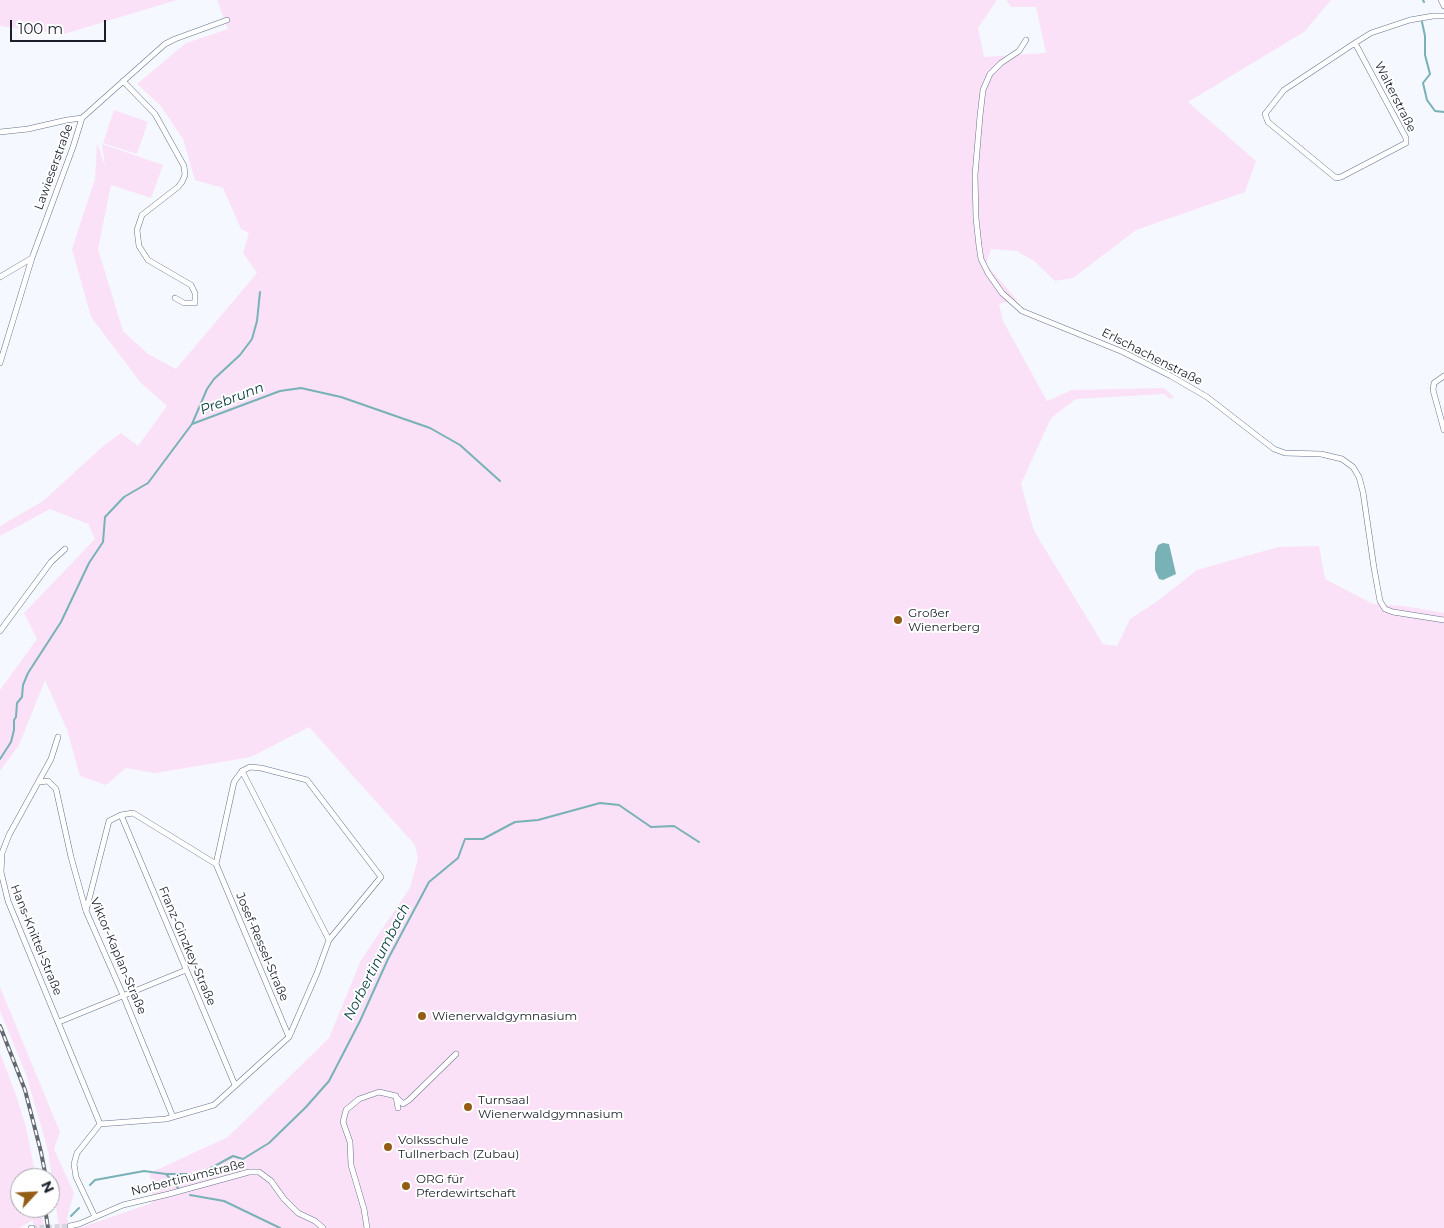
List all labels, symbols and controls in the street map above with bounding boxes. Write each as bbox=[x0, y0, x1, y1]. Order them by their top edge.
scale bar bbox=[12, 10, 109, 42]
text: 100 m bbox=[18, 19, 63, 38]
street label: Walterstraße bbox=[1371, 59, 1419, 135]
street label: Lawieserstraße bbox=[32, 122, 76, 212]
street label: Erlschachenstraße bbox=[1099, 325, 1205, 389]
water label: Prebrunn bbox=[198, 379, 266, 419]
place label: Großer Wienerberg bbox=[908, 606, 980, 634]
marker: Großer Wienerberg bbox=[892, 614, 904, 626]
street label: Hans-Knittel-Straße bbox=[7, 883, 65, 997]
street label: Franz-Ginzkey-Straße bbox=[155, 884, 219, 1008]
street label: Josef-Ressel-Straße bbox=[233, 891, 291, 1003]
street label: Viktor-Kaplan-Straße bbox=[87, 896, 149, 1016]
water label: Norbertinumbach bbox=[340, 901, 414, 1023]
place label: Wienerwaldgymnasium bbox=[432, 1009, 577, 1023]
marker: Wienerwaldgymnasium bbox=[416, 1010, 428, 1022]
place label: Turnsaal Wienerwaldgymnasium bbox=[478, 1093, 623, 1121]
marker: Turnsaal Wienerwaldgymnasium bbox=[462, 1101, 474, 1113]
place label: Volksschule Tullnerbach (Zubau) bbox=[398, 1133, 519, 1161]
marker: Volksschule Tullnerbach (Zubau) bbox=[382, 1141, 394, 1153]
street label: Norbertinumstraße bbox=[130, 1157, 246, 1199]
north arrow bbox=[10, 1168, 60, 1218]
place label: ORG für Pferdewirtschaft bbox=[416, 1172, 516, 1200]
text: N bbox=[37, 1178, 58, 1196]
marker: ORG für Pferdewirtschaft bbox=[400, 1180, 412, 1192]

